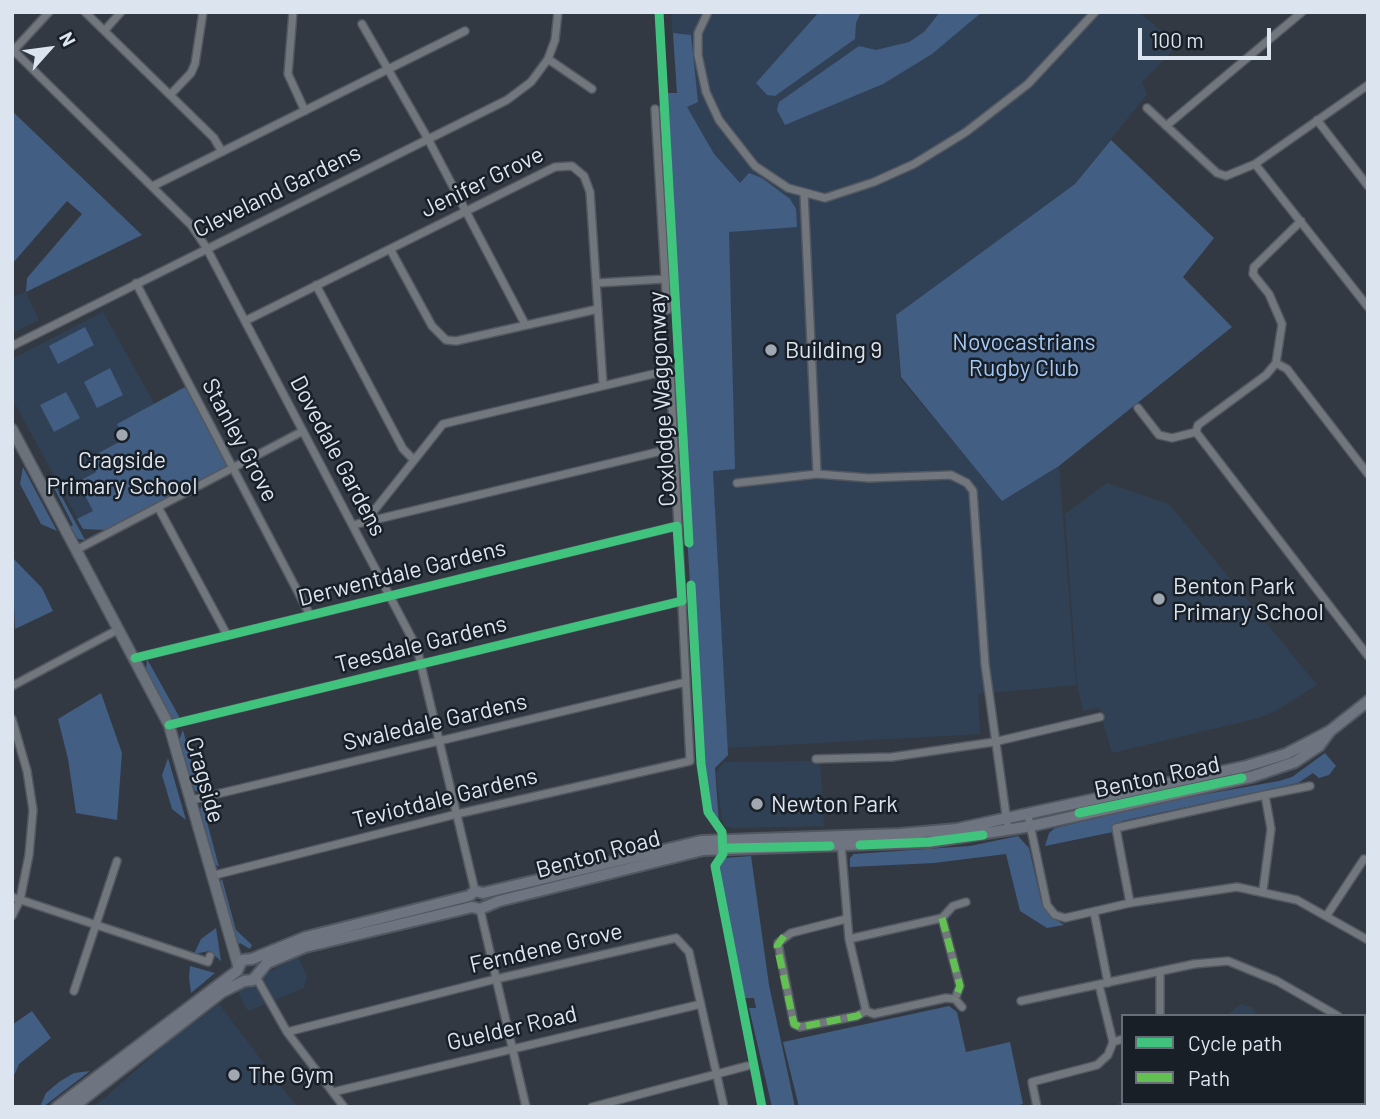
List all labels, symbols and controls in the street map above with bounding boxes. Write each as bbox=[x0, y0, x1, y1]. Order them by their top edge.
north arrow bbox=[14, 14, 84, 84]
scale bar bbox=[1142, 14, 1275, 58]
text: 100 m bbox=[1151, 27, 1204, 52]
text: N bbox=[55, 28, 81, 50]
street label: Cleveland Gardens bbox=[189, 139, 365, 243]
street label: Jenifer Grove bbox=[416, 140, 548, 224]
street label: Coxlodge Waggonway bbox=[643, 291, 681, 507]
park label: Novocastrians Rugby Club bbox=[952, 328, 1096, 382]
place label: Building 9 bbox=[785, 336, 882, 364]
marker: Building 9 bbox=[763, 342, 779, 358]
street label: Dovedale Gardens bbox=[284, 371, 392, 541]
street label: Stanley Grove bbox=[196, 374, 284, 506]
marker: Cragside Primary School bbox=[114, 427, 130, 443]
place label: Cragside Primary School bbox=[47, 446, 197, 500]
street label: Derwentdale Gardens bbox=[295, 534, 509, 612]
place label: Benton Park Primary School bbox=[1173, 572, 1324, 626]
marker: Benton Park Primary School bbox=[1151, 591, 1167, 607]
street label: Teesdale Gardens bbox=[333, 609, 509, 679]
street label: Swaledale Gardens bbox=[340, 687, 530, 757]
street label: Cragside bbox=[180, 734, 230, 826]
street label: Benton Road bbox=[1092, 750, 1222, 804]
street label: Teviotdale Gardens bbox=[350, 762, 540, 834]
place label: Newton Park bbox=[771, 790, 898, 818]
marker: Newton Park bbox=[749, 796, 765, 812]
street label: Benton Road bbox=[533, 824, 663, 884]
street label: Ferndene Grove bbox=[467, 917, 625, 979]
street label: Guelder Road bbox=[444, 1000, 580, 1056]
legend bbox=[1121, 1014, 1366, 1105]
text: Cycle path bbox=[1188, 1030, 1282, 1055]
place label: The Gym bbox=[248, 1061, 334, 1089]
text: Path bbox=[1188, 1065, 1230, 1090]
marker: The Gym bbox=[226, 1067, 242, 1083]

